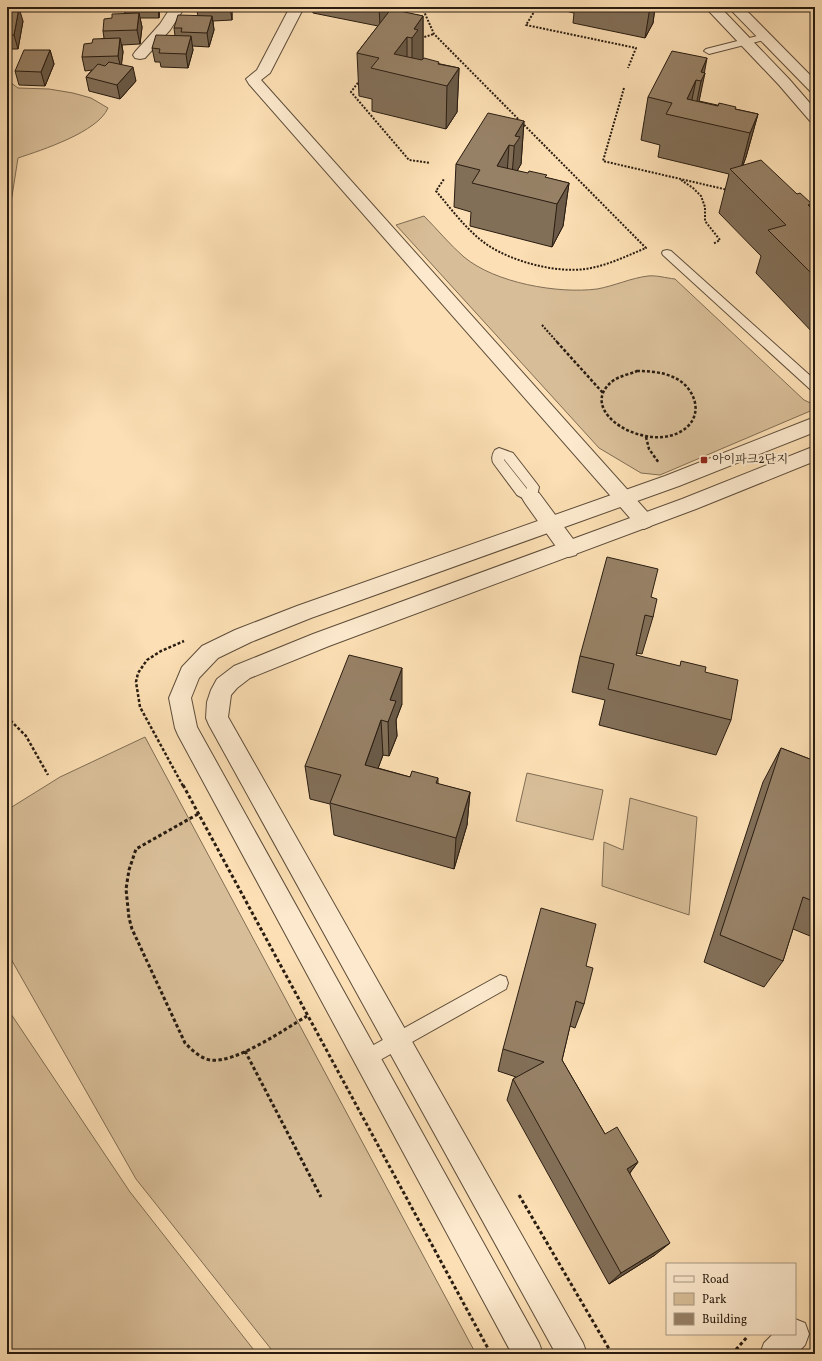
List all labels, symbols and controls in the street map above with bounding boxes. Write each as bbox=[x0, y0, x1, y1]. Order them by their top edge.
place label: 아이파크2단지 bbox=[712, 452, 788, 468]
marker: 아이파크2단지 bbox=[699, 455, 709, 465]
legend bbox=[666, 1263, 796, 1335]
text: Road bbox=[702, 1272, 729, 1288]
text: Park bbox=[702, 1292, 727, 1308]
text: Building bbox=[702, 1312, 747, 1328]

